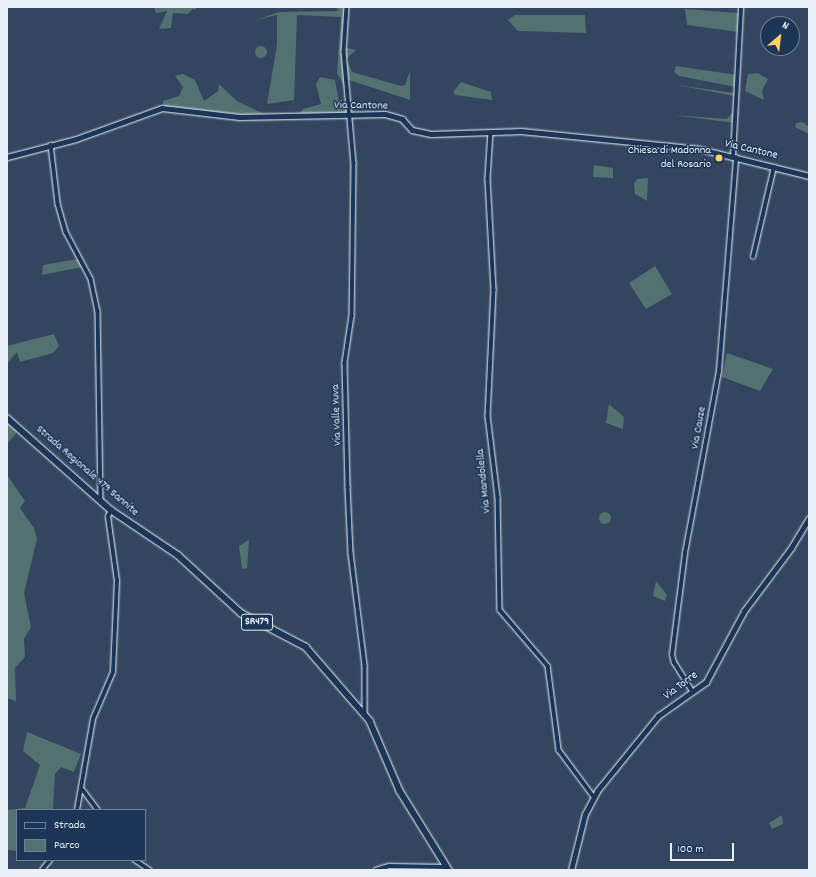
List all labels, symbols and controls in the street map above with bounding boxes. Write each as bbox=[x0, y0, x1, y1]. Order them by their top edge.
north arrow bbox=[760, 16, 800, 56]
text: N bbox=[779, 18, 791, 35]
street label: Via Cantone bbox=[334, 98, 388, 114]
street label: Via Cantone bbox=[723, 137, 779, 163]
place label: Chiesa di Madonna del Rosario bbox=[628, 144, 711, 172]
marker: Chiesa di Madonna del Rosario bbox=[714, 153, 724, 163]
street label: Via Valle Yuva bbox=[329, 384, 345, 446]
street label: Via Cauze bbox=[688, 406, 710, 450]
street label: Strada Regionale 479 Sannite bbox=[33, 422, 141, 520]
street label: Via Mandolella bbox=[473, 448, 495, 514]
road number: SR479 bbox=[240, 613, 274, 631]
street label: Via Torre bbox=[661, 668, 701, 704]
legend bbox=[16, 809, 146, 861]
text: Strada bbox=[54, 817, 85, 834]
scale bar bbox=[672, 835, 736, 861]
text: Parco bbox=[54, 837, 80, 854]
text: 100 m bbox=[677, 841, 704, 858]

